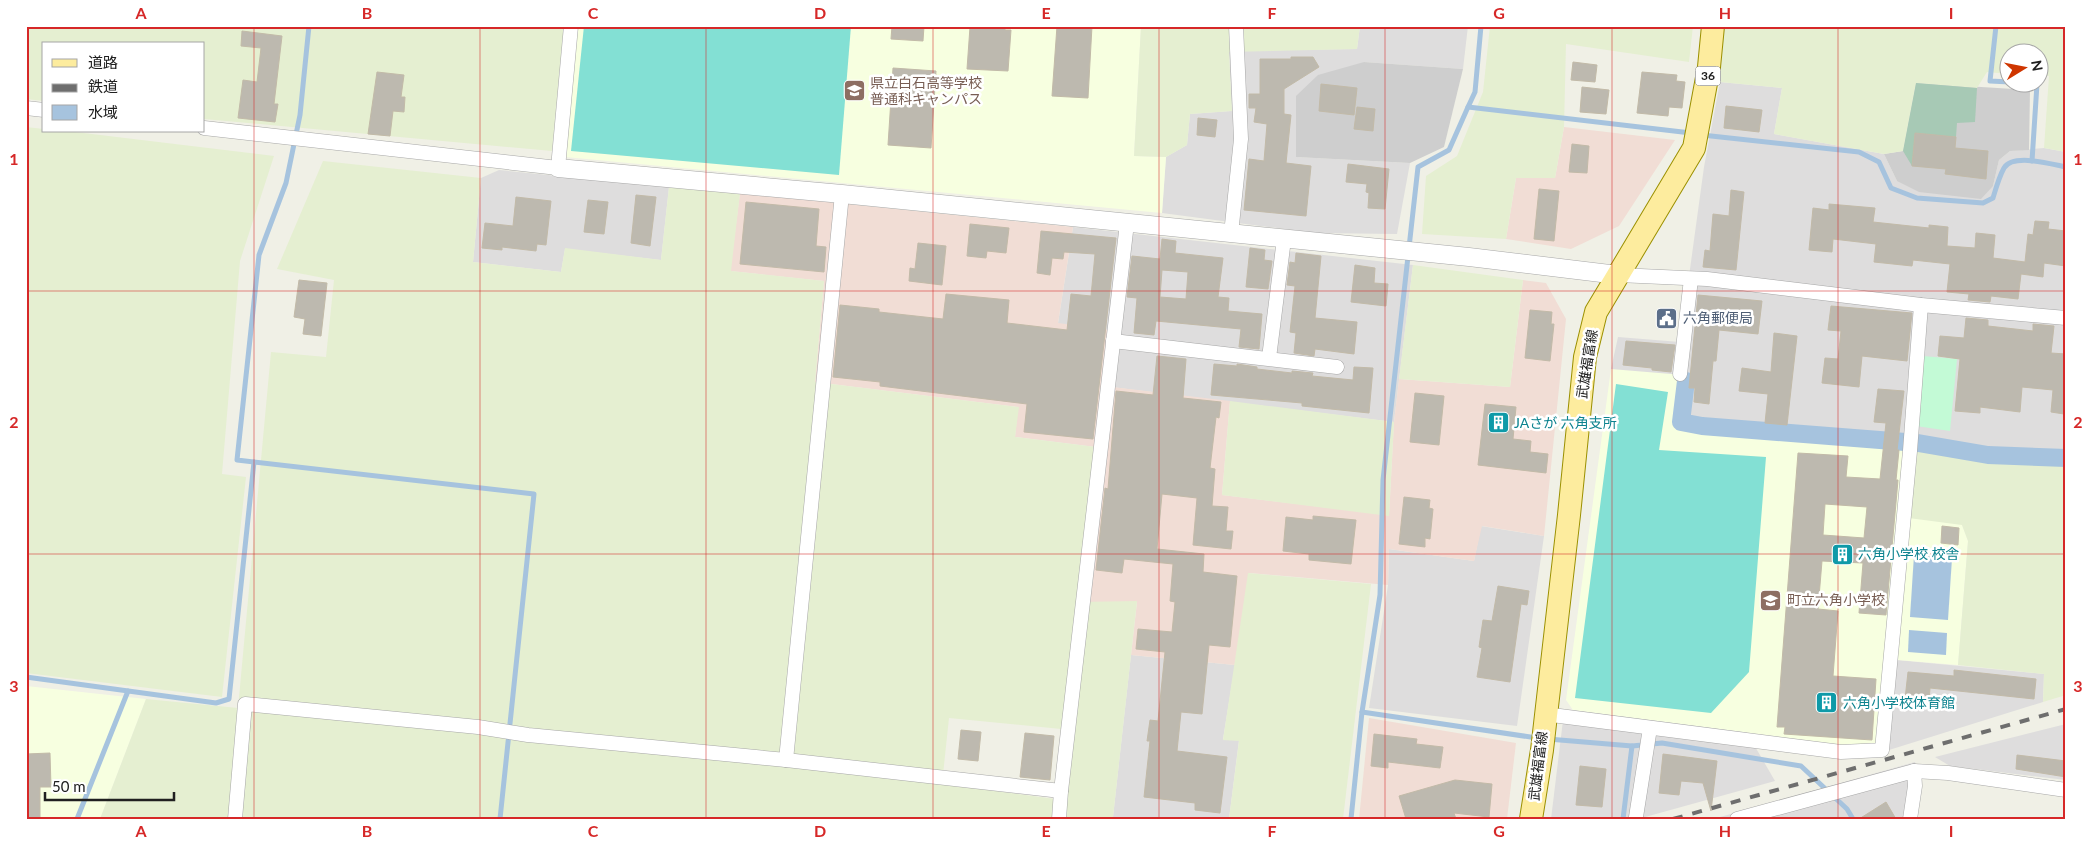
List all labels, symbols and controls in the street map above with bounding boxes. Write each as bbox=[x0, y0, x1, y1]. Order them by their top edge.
text: A bbox=[134, 3, 147, 22]
text: B bbox=[362, 3, 372, 22]
text: C bbox=[588, 3, 599, 22]
text: D bbox=[814, 3, 826, 22]
text: E bbox=[1041, 3, 1051, 22]
text: F bbox=[1267, 3, 1277, 22]
text: G bbox=[1493, 3, 1505, 22]
text: H bbox=[1719, 3, 1731, 22]
text: I bbox=[1949, 3, 1953, 22]
legend bbox=[42, 42, 205, 132]
north arrow bbox=[2000, 42, 2050, 92]
text: 道路 bbox=[88, 53, 118, 71]
text: N bbox=[2028, 59, 2047, 72]
road number: 36 bbox=[1696, 66, 1720, 85]
place label: 県立白石高等学校 普通科キャンパス bbox=[870, 74, 982, 107]
text: 鉄道 bbox=[88, 77, 118, 95]
school or university icon: 県立白石高等学校 普通科キャンパス bbox=[842, 79, 866, 103]
text: 水域 bbox=[88, 103, 118, 121]
text: 1 bbox=[9, 149, 19, 168]
text: 1 bbox=[2073, 149, 2083, 168]
public building icon: 六角郵便局 bbox=[1655, 306, 1679, 330]
place label: 六角郵便局 bbox=[1683, 309, 1753, 326]
street label: 武雄福富線 bbox=[1573, 328, 1600, 400]
building icon: JAさが 六角支所 bbox=[1486, 411, 1510, 435]
text: 2 bbox=[9, 412, 19, 431]
text: 2 bbox=[2073, 412, 2083, 431]
place label: JAさが 六角支所 bbox=[1514, 414, 1617, 431]
building icon: 六角小学校 校舎 bbox=[1830, 542, 1854, 566]
place label: 六角小学校 校舎 bbox=[1858, 545, 1960, 562]
school or university icon: 町立六角小学校 bbox=[1759, 588, 1783, 612]
place label: 町立六角小学校 bbox=[1787, 591, 1885, 608]
text: 3 bbox=[9, 676, 19, 695]
text: 3 bbox=[2073, 676, 2083, 695]
building icon: 六角小学校体育館 bbox=[1815, 691, 1839, 715]
place label: 六角小学校体育館 bbox=[1843, 694, 1955, 711]
street label: 武雄福富線 bbox=[1525, 730, 1550, 802]
scale bar bbox=[45, 770, 174, 802]
text: 50 m bbox=[52, 777, 86, 795]
text: A bbox=[134, 821, 147, 840]
text: B bbox=[362, 821, 372, 840]
text: C bbox=[588, 821, 599, 840]
text: D bbox=[814, 821, 826, 840]
text: E bbox=[1041, 821, 1051, 840]
text: F bbox=[1267, 821, 1277, 840]
text: G bbox=[1493, 821, 1505, 840]
text: H bbox=[1719, 821, 1731, 840]
text: I bbox=[1949, 821, 1953, 840]

